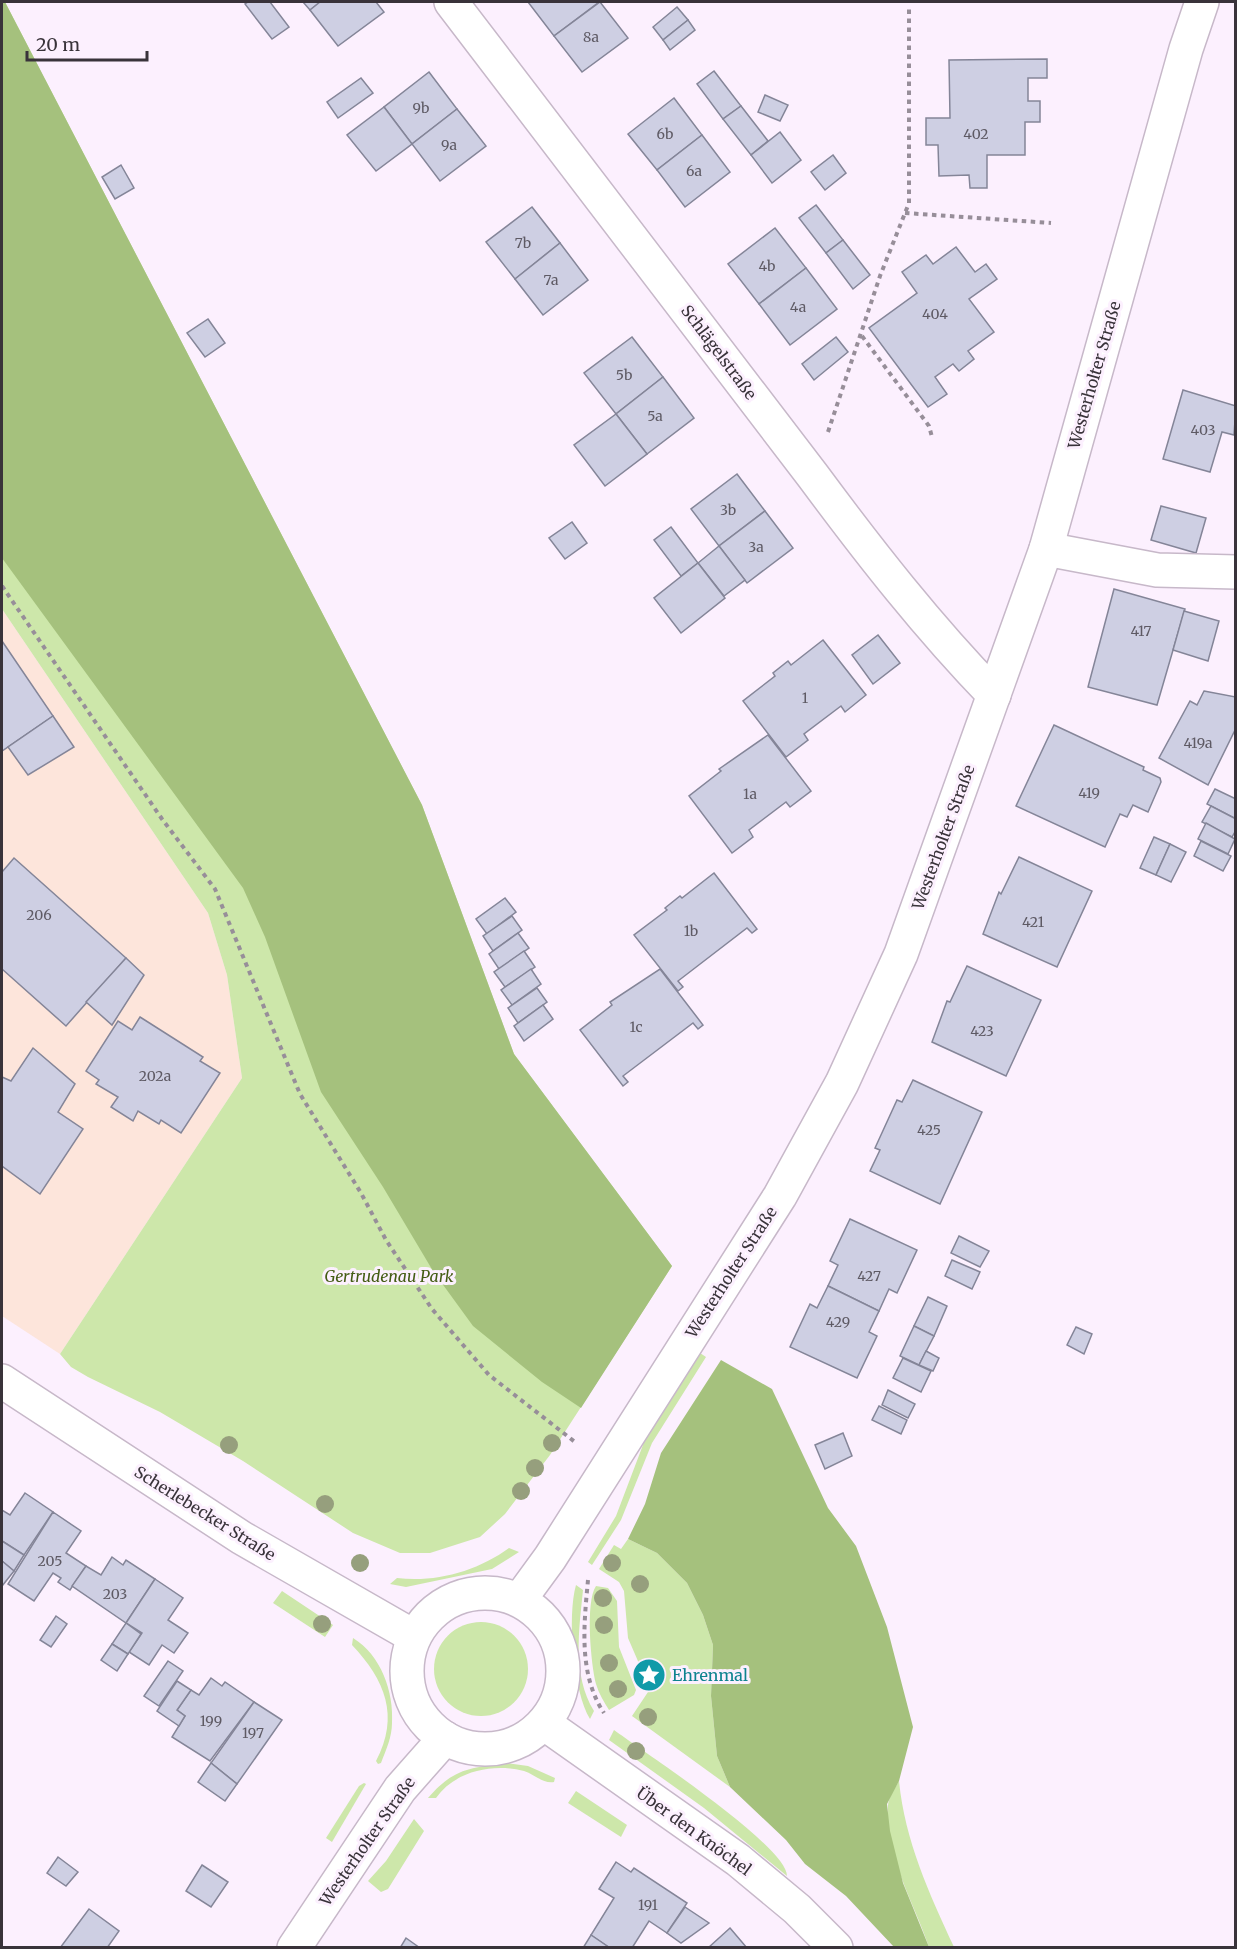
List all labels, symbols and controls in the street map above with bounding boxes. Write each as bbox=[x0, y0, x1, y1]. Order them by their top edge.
scale bar bbox=[27, 24, 147, 62]
house number: 8a bbox=[583, 28, 600, 46]
text: 20 m bbox=[36, 33, 80, 56]
house number: 9b bbox=[413, 99, 429, 117]
house number: 6b bbox=[657, 125, 673, 143]
house number: 402 bbox=[963, 125, 989, 143]
house number: 9a bbox=[441, 136, 457, 154]
house number: 6a bbox=[686, 162, 703, 180]
house number: 7b bbox=[515, 234, 531, 252]
house number: 4b bbox=[759, 257, 775, 275]
house number: 7a bbox=[544, 271, 559, 289]
house number: 4a bbox=[790, 298, 807, 316]
street label: Westerholter Straße bbox=[1063, 299, 1125, 452]
street label: Schlägelstraße bbox=[677, 301, 761, 403]
house number: 404 bbox=[922, 305, 948, 323]
house number: 5b bbox=[616, 366, 632, 384]
house number: 5a bbox=[647, 407, 663, 425]
house number: 403 bbox=[1191, 421, 1215, 439]
house number: 3b bbox=[720, 501, 736, 519]
house number: 3a bbox=[748, 538, 764, 556]
house number: 417 bbox=[1130, 622, 1152, 640]
house number: 1 bbox=[802, 689, 808, 707]
house number: 419a bbox=[1183, 734, 1213, 752]
street label: Westerholter Straße bbox=[907, 762, 979, 913]
house number: 419 bbox=[1078, 784, 1100, 802]
house number: 1a bbox=[743, 785, 757, 803]
house number: 206 bbox=[26, 906, 52, 924]
house number: 421 bbox=[1022, 913, 1044, 931]
house number: 1b bbox=[684, 922, 698, 940]
house number: 1c bbox=[629, 1018, 643, 1036]
house number: 423 bbox=[970, 1022, 994, 1040]
house number: 202a bbox=[139, 1067, 172, 1085]
house number: 425 bbox=[917, 1121, 941, 1139]
street label: Westerholter Straße bbox=[680, 1203, 781, 1342]
park label: Gertrudenau Park bbox=[324, 1266, 454, 1286]
house number: 427 bbox=[857, 1267, 881, 1285]
house number: 429 bbox=[826, 1313, 850, 1331]
street label: Scherlebecker Straße bbox=[131, 1461, 279, 1565]
house number: 205 bbox=[38, 1552, 62, 1570]
house number: 203 bbox=[103, 1585, 127, 1603]
place icon: Ehrenmal bbox=[631, 1657, 667, 1693]
place label: Ehrenmal bbox=[672, 1665, 748, 1685]
house number: 199 bbox=[200, 1712, 222, 1730]
house number: 197 bbox=[242, 1724, 264, 1742]
street label: Westerholter Straße bbox=[314, 1773, 419, 1910]
street label: Über den Knöchel bbox=[633, 1783, 755, 1879]
house number: 191 bbox=[638, 1896, 658, 1914]

